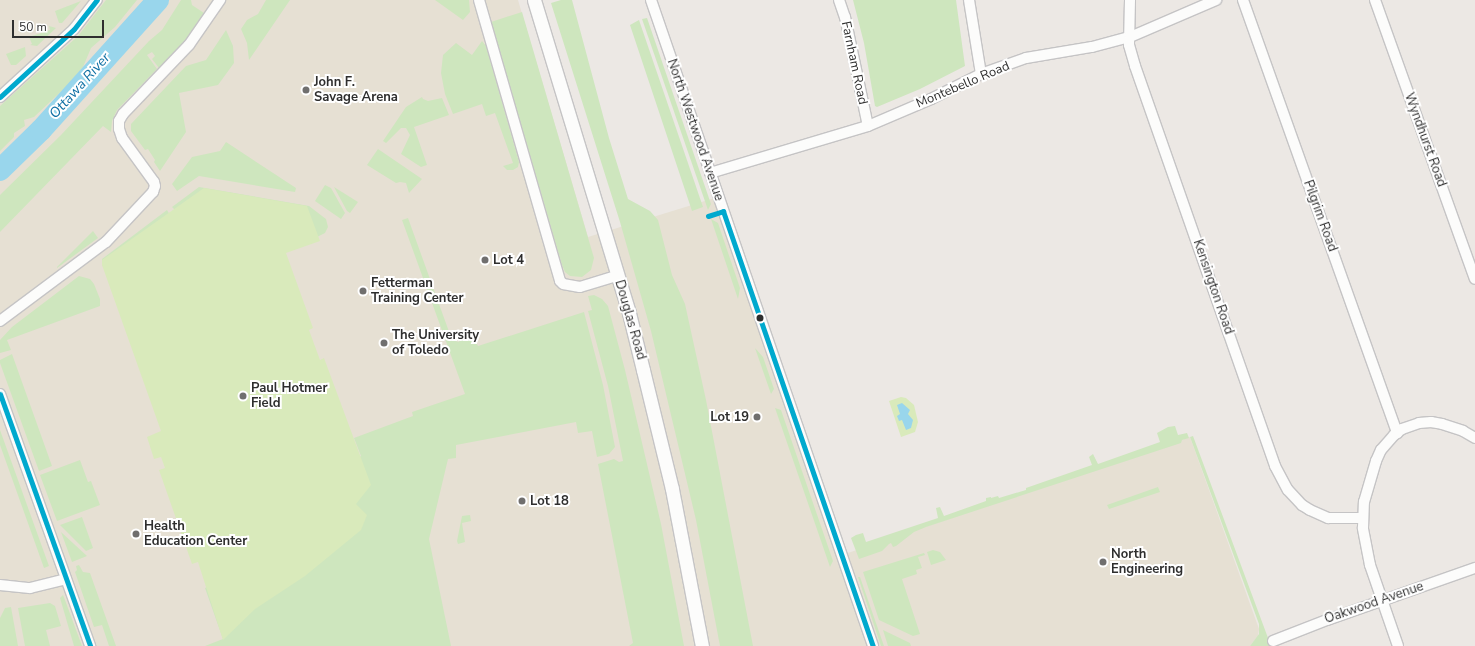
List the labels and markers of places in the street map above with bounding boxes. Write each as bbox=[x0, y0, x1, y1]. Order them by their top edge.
place label: John F. Savage Arena bbox=[314, 75, 398, 106]
marker: John F. Savage Arena bbox=[301, 85, 311, 95]
place label: Lot 4 bbox=[493, 252, 524, 268]
marker: Lot 4 bbox=[480, 255, 490, 265]
place label: Fetterman Training Center bbox=[371, 276, 463, 307]
marker: Fetterman Training Center bbox=[358, 286, 368, 296]
unlabelled marker bbox=[755, 313, 765, 323]
place label: The University of Toledo bbox=[392, 328, 479, 359]
marker: The University of Toledo bbox=[379, 338, 389, 348]
place label: Paul Hotmer Field bbox=[251, 381, 327, 412]
marker: Paul Hotmer Field bbox=[238, 391, 248, 401]
place label: Lot 19 bbox=[710, 409, 749, 425]
marker: Lot 19 bbox=[752, 412, 762, 422]
place label: Lot 18 bbox=[530, 493, 569, 509]
marker: Lot 18 bbox=[517, 496, 527, 506]
place label: Health Education Center bbox=[144, 519, 247, 550]
marker: Health Education Center bbox=[131, 529, 141, 539]
place label: North Engineering bbox=[1111, 547, 1183, 578]
marker: North Engineering bbox=[1098, 557, 1108, 567]

